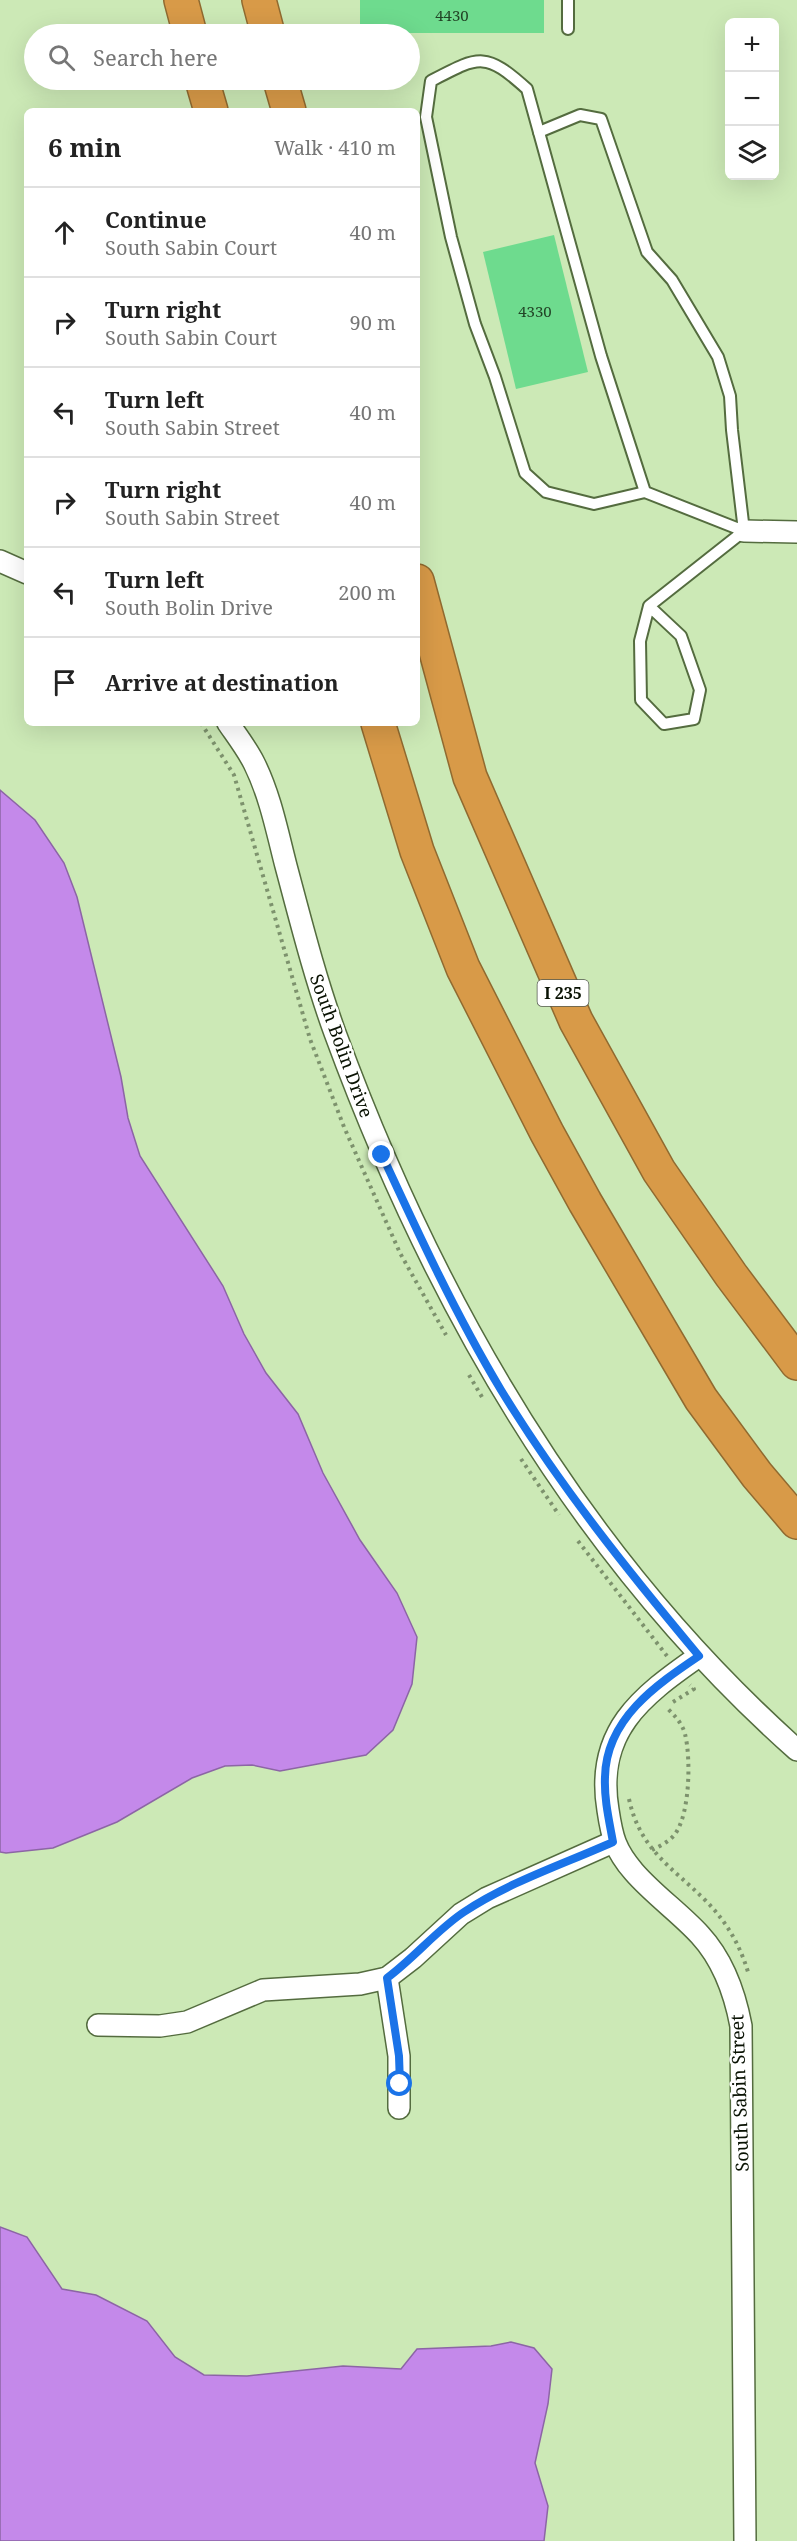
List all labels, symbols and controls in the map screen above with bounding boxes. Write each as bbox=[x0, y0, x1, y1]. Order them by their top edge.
house number: 4430 bbox=[435, 5, 469, 25]
map controls bbox=[725, 18, 779, 180]
button: + bbox=[725, 18, 779, 72]
search box bbox=[24, 24, 420, 90]
icon: search bbox=[45, 41, 78, 74]
text: Search here bbox=[93, 42, 218, 72]
button: − bbox=[725, 72, 779, 126]
button: layers bbox=[725, 126, 779, 180]
text: 6 min bbox=[48, 129, 122, 165]
text: Walk · 410 m bbox=[274, 134, 396, 161]
text: Continue bbox=[105, 204, 207, 234]
icon: ahead bbox=[48, 216, 81, 249]
text: 40 m bbox=[350, 219, 396, 246]
text: South Sabin Court bbox=[105, 234, 277, 261]
text: Turn right bbox=[105, 294, 221, 324]
house number: 4330 bbox=[518, 301, 552, 321]
icon: right bbox=[48, 306, 81, 339]
text: 90 m bbox=[350, 309, 396, 336]
text: South Sabin Court bbox=[105, 324, 277, 351]
text: Turn left bbox=[105, 384, 204, 414]
icon: left bbox=[48, 396, 81, 429]
text: 40 m bbox=[350, 399, 396, 426]
text: South Sabin Street bbox=[105, 414, 280, 441]
text: Turn right bbox=[105, 474, 221, 504]
icon: right bbox=[48, 486, 81, 519]
text: 40 m bbox=[350, 489, 396, 516]
text: South Sabin Street bbox=[105, 504, 280, 531]
text: Turn left bbox=[105, 564, 204, 594]
icon: left bbox=[48, 576, 81, 609]
text: 200 m bbox=[338, 579, 396, 606]
text: South Bolin Drive bbox=[105, 594, 273, 621]
icon: arrive bbox=[48, 666, 81, 699]
text: Arrive at destination bbox=[105, 667, 339, 697]
street label: South Bolin Drive bbox=[305, 971, 379, 1121]
road number: I 235 bbox=[538, 980, 588, 1006]
route end bbox=[368, 1141, 394, 1167]
street label: South Sabin Street bbox=[724, 2014, 754, 2172]
route start bbox=[386, 2070, 412, 2096]

